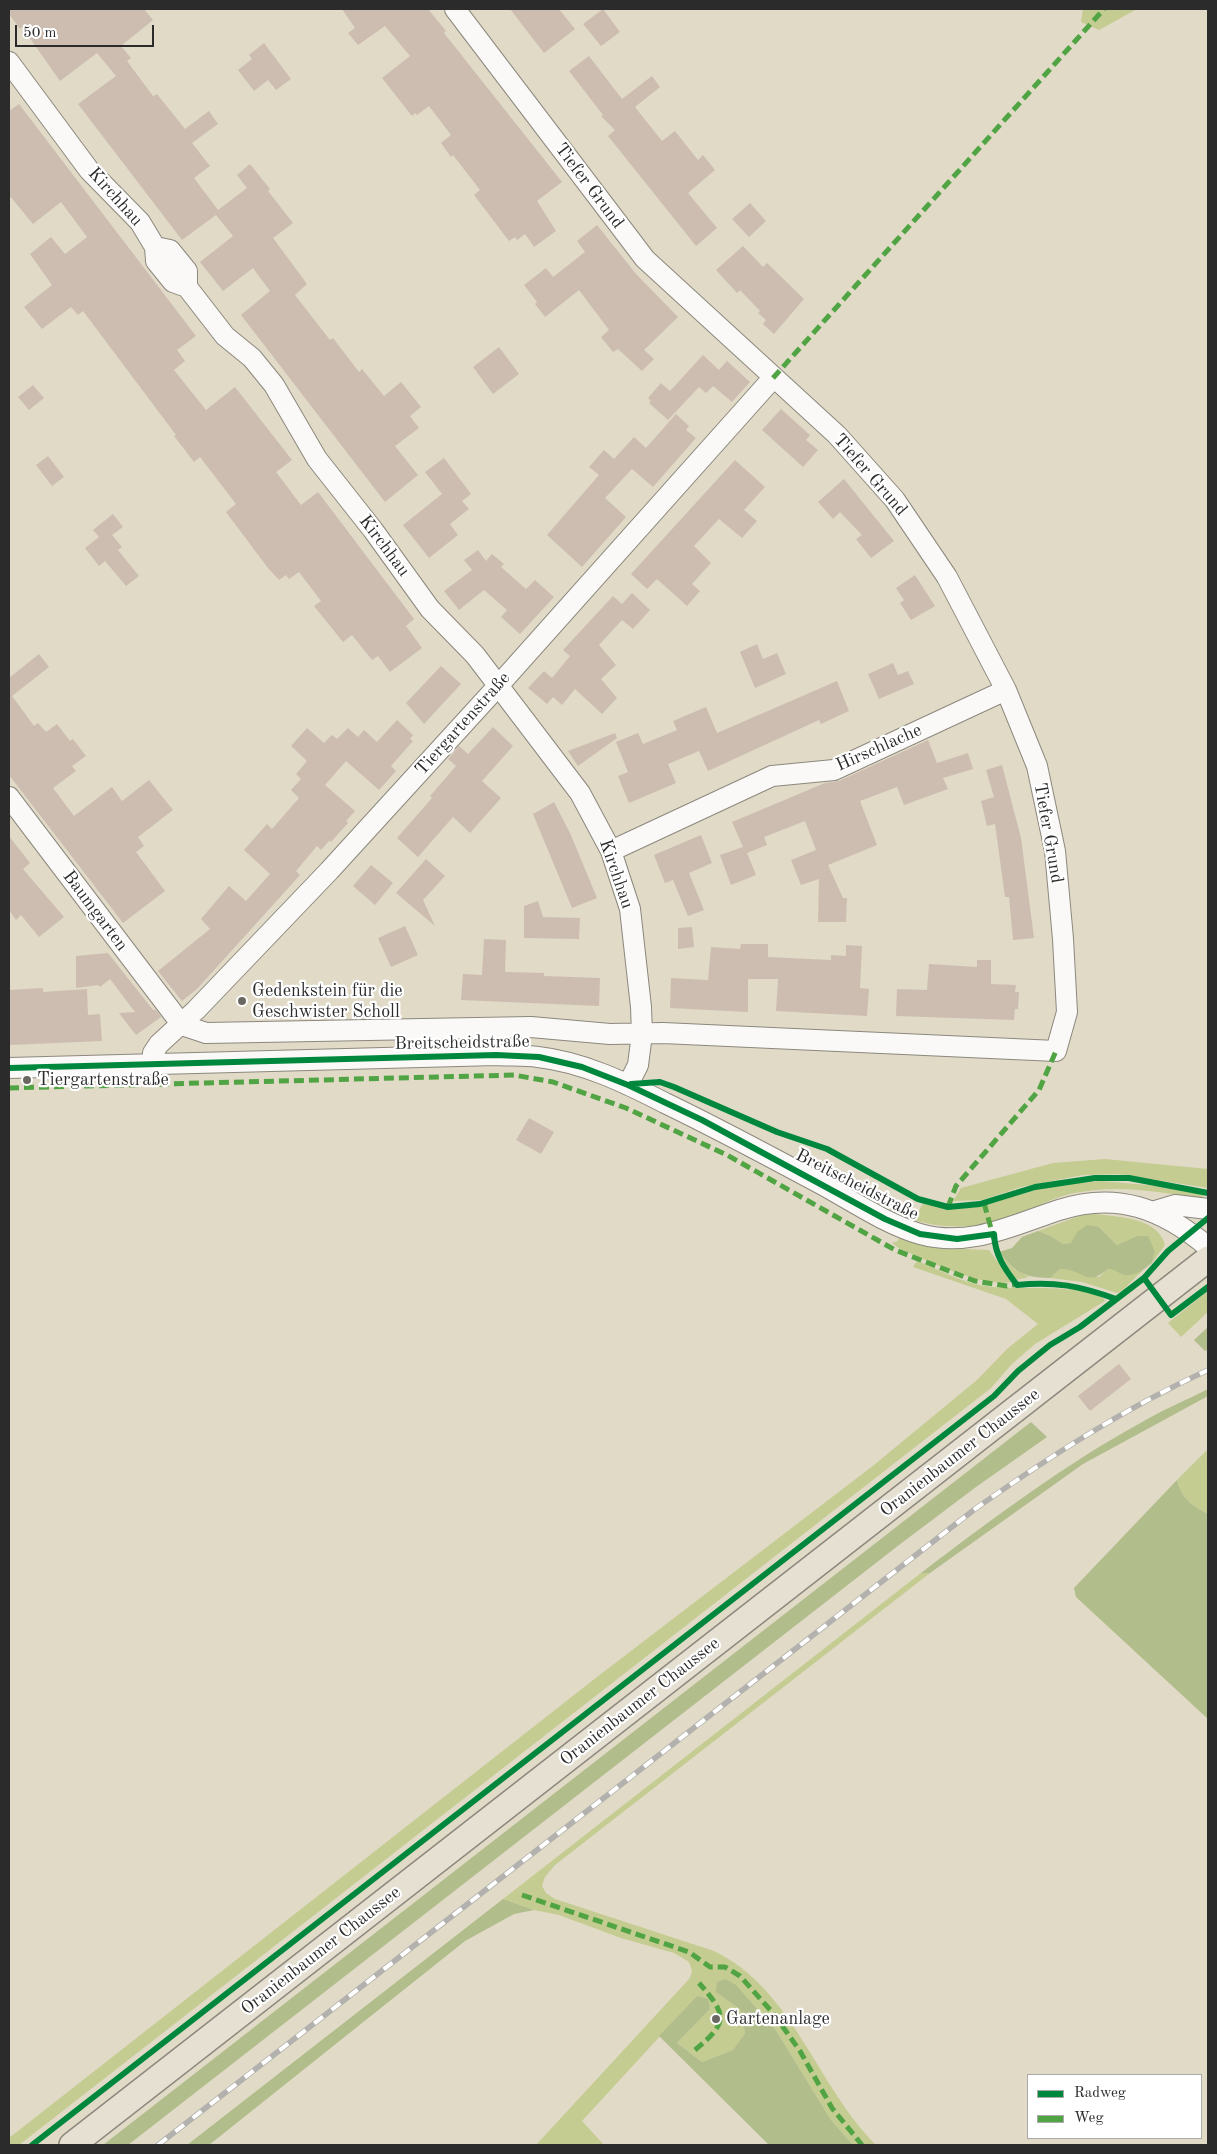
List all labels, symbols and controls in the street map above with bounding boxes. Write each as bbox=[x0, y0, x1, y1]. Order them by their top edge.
scale bar bbox=[18, 15, 156, 47]
text: 50 m bbox=[23, 26, 57, 41]
street label: Tiefer Grund bbox=[550, 139, 628, 233]
street label: Kirchhau bbox=[83, 163, 147, 231]
street label: Tiefer Grund bbox=[828, 430, 912, 520]
street label: Kirchhau bbox=[354, 511, 414, 581]
street label: Tiergartenstraße bbox=[411, 668, 515, 780]
street label: Hirschlache bbox=[833, 720, 925, 776]
street label: Tiefer Grund bbox=[1029, 781, 1067, 885]
street label: Kirchhau bbox=[594, 837, 638, 911]
street label: Baumgarten bbox=[58, 866, 132, 956]
place label: Gedenkstein für die Geschwister Scholl bbox=[252, 980, 403, 1022]
marker: Gedenkstein für die Geschwister Scholl bbox=[236, 995, 248, 1007]
street label: Breitscheidstraße bbox=[394, 1031, 530, 1055]
place label: Tiergartenstraße bbox=[37, 1069, 169, 1091]
marker: Tiergartenstraße bbox=[21, 1074, 33, 1086]
street label: Breitscheidstraße bbox=[792, 1145, 922, 1225]
street label: Oranienbaumer Chaussee bbox=[876, 1384, 1044, 1522]
street label: Oranienbaumer Chaussee bbox=[556, 1633, 724, 1771]
street label: Oranienbaumer Chaussee bbox=[237, 1882, 405, 2020]
place label: Gartenanlage bbox=[726, 2008, 830, 2030]
marker: Gartenanlage bbox=[710, 2013, 722, 2025]
legend bbox=[1027, 2074, 1202, 2139]
text: Radweg bbox=[1074, 2086, 1126, 2101]
text: Weg bbox=[1074, 2111, 1104, 2126]

